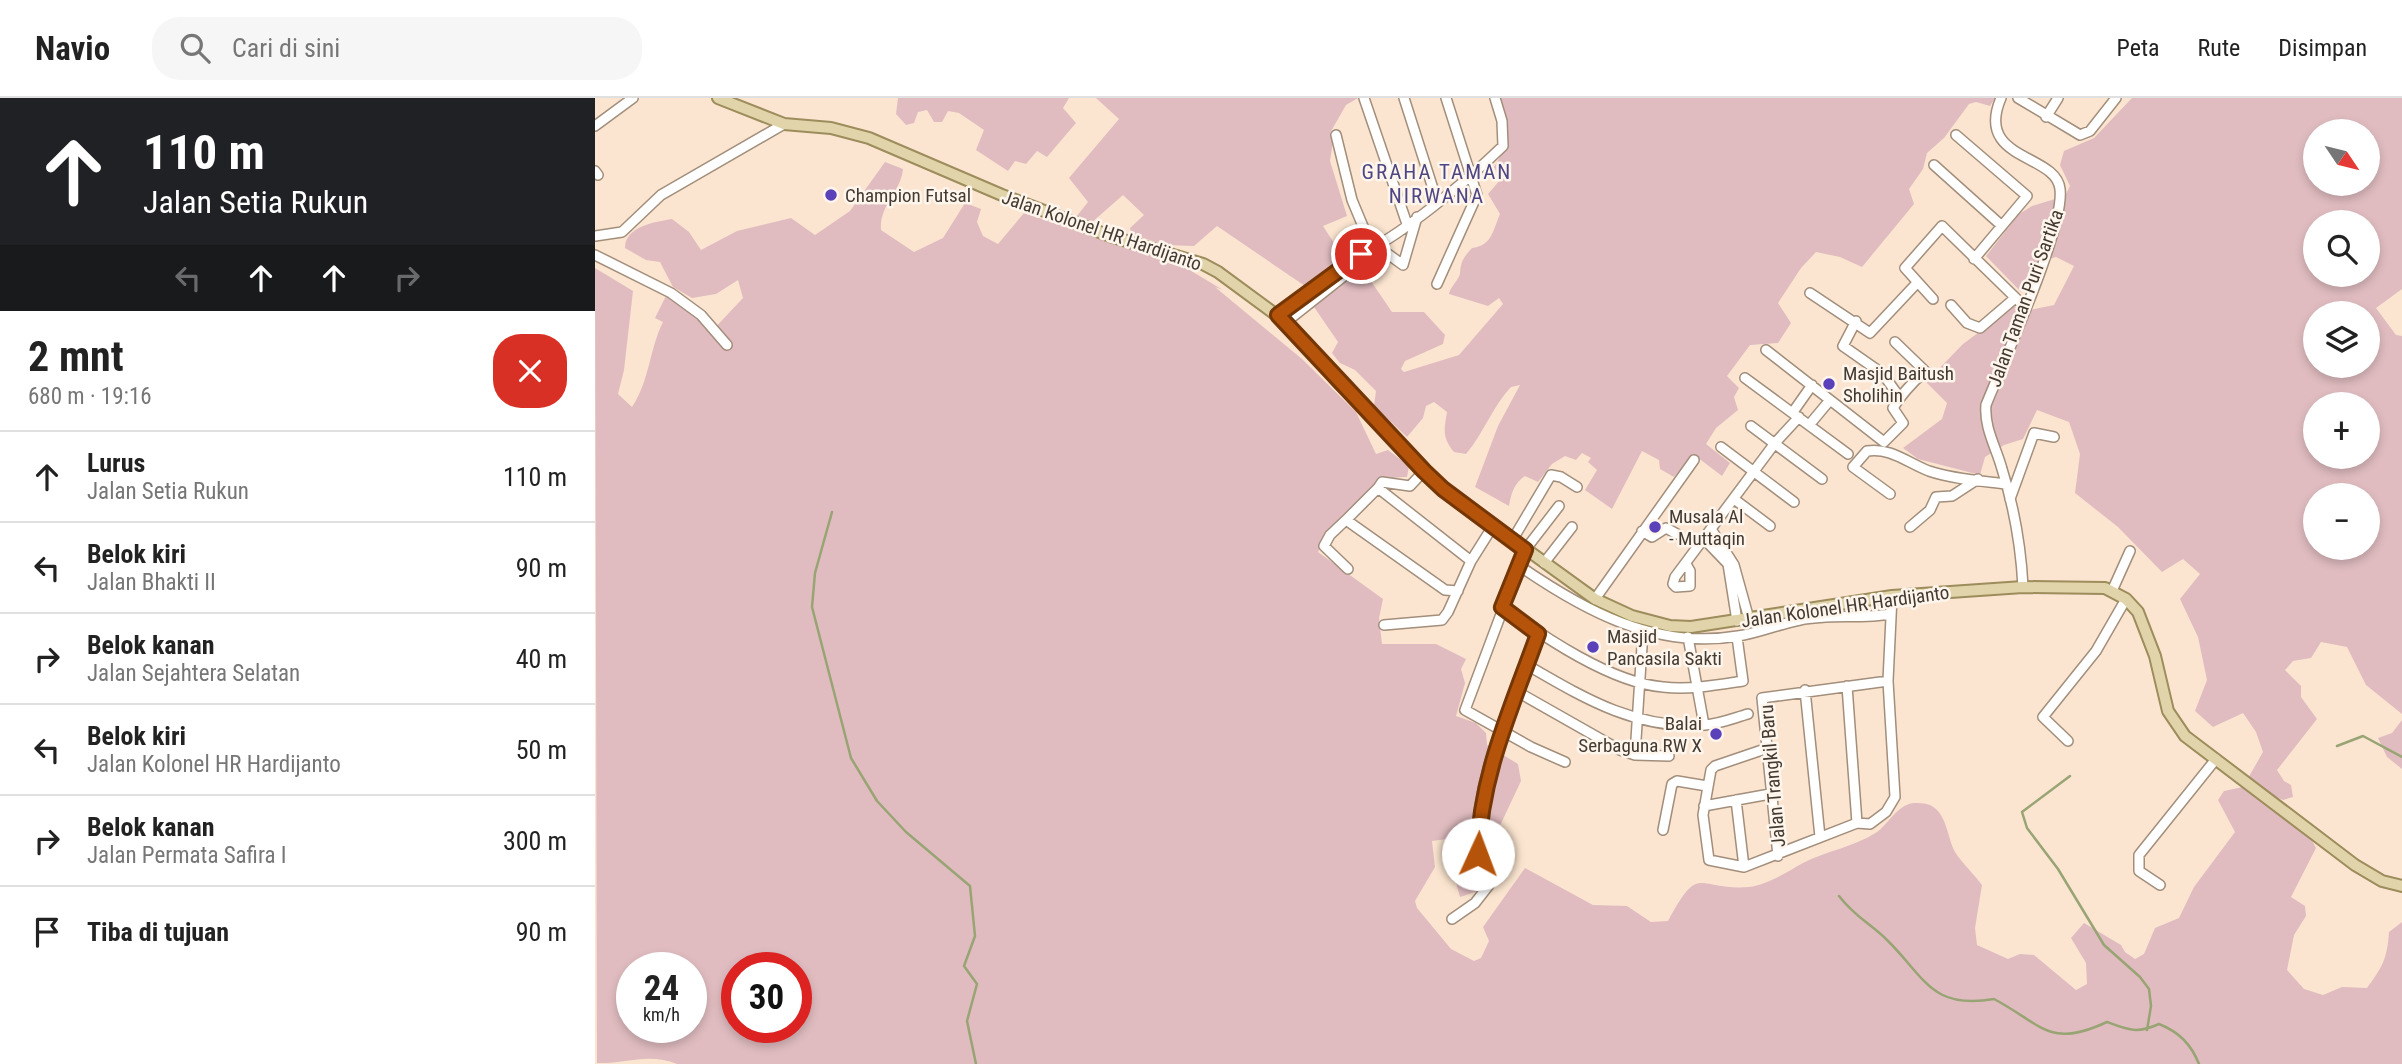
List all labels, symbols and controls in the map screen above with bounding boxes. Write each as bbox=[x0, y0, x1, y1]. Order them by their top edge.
search box bbox=[152, 17, 642, 80]
text: Navio bbox=[35, 29, 110, 68]
icon: search bbox=[176, 29, 214, 67]
text: Cari di sini bbox=[232, 33, 340, 63]
text: Peta bbox=[2117, 34, 2160, 62]
text: Rute bbox=[2198, 34, 2240, 62]
text: Disimpan bbox=[2278, 34, 2367, 62]
north arrow bbox=[2303, 119, 2380, 196]
map controls bbox=[2303, 119, 2380, 560]
text: 110 m bbox=[143, 124, 265, 181]
icon: ahead bbox=[28, 126, 119, 217]
district label: GRAHA TAMAN NIRWANA bbox=[1362, 160, 1512, 208]
text: Jalan Setia Rukun bbox=[143, 183, 368, 221]
place label: Champion Futsal bbox=[845, 184, 971, 207]
street label: Jalan Kolonel HR Hardijanto bbox=[999, 185, 1205, 275]
marker: Champion Futsal bbox=[823, 187, 839, 203]
street label: Jalan Taman Puri Sartika bbox=[1983, 206, 2068, 390]
button: search bbox=[2303, 210, 2380, 287]
pin bbox=[1331, 224, 1391, 284]
icon: arrive bbox=[1342, 235, 1380, 273]
icon: left bbox=[169, 259, 207, 297]
icon: ahead bbox=[242, 259, 280, 297]
icon: ahead bbox=[315, 259, 353, 297]
icon: right bbox=[388, 259, 426, 297]
button: layers bbox=[2303, 301, 2380, 378]
text: 2 mnt bbox=[28, 332, 124, 381]
button: close bbox=[493, 334, 567, 408]
place label: Masjid Baitush Sholihin bbox=[1843, 362, 1954, 407]
marker: Masjid Baitush Sholihin bbox=[1821, 376, 1837, 392]
text: 680 m · 19:16 bbox=[28, 383, 152, 410]
button: + bbox=[2303, 392, 2380, 469]
text: Lurus bbox=[87, 448, 145, 478]
icon: ahead bbox=[28, 458, 66, 496]
text: 110 m bbox=[503, 462, 567, 492]
text: Jalan Setia Rukun bbox=[87, 478, 249, 505]
button: − bbox=[2303, 483, 2380, 560]
place label: Musala Al - Muttaqin bbox=[1669, 505, 1745, 550]
marker: Musala Al - Muttaqin bbox=[1647, 519, 1663, 535]
text: Belok kiri bbox=[87, 539, 186, 569]
icon: left bbox=[28, 549, 66, 587]
text: 90 m bbox=[516, 553, 567, 583]
text: Jalan Bhakti II bbox=[87, 569, 216, 596]
street label: Jalan Kolonel HR Hardijanto bbox=[1740, 581, 1951, 632]
place label: Masjid Pancasila Sakti bbox=[1607, 625, 1722, 670]
text: Belok kanan bbox=[87, 630, 214, 660]
marker: Masjid Pancasila Sakti bbox=[1585, 639, 1601, 655]
icon: right bbox=[28, 640, 66, 678]
text: 40 m bbox=[516, 644, 567, 674]
text: Jalan Sejahtera Selatan bbox=[87, 660, 300, 687]
street label: Jalan Trangkil Baru bbox=[1755, 704, 1790, 848]
place label: Balai Serbaguna RW X bbox=[1578, 712, 1702, 757]
text: Belok kiri bbox=[87, 721, 186, 751]
marker: Balai Serbaguna RW X bbox=[1708, 726, 1724, 742]
icon: left bbox=[28, 731, 66, 769]
text: 50 m bbox=[516, 735, 567, 765]
text: Jalan Kolonel HR Hardijanto bbox=[87, 751, 341, 778]
text: Belok kanan bbox=[87, 812, 214, 842]
position arrow bbox=[1441, 817, 1515, 891]
icon: right bbox=[28, 822, 66, 860]
text: 300 m bbox=[503, 826, 567, 856]
text: Jalan Permata Safira I bbox=[87, 842, 287, 869]
icon: arrive bbox=[28, 913, 66, 951]
text: Tiba di tujuan bbox=[87, 917, 229, 947]
text: 90 m bbox=[516, 917, 567, 947]
speed limit sign: 30 bbox=[721, 952, 812, 1043]
text: 24 bbox=[644, 968, 679, 1009]
text: km/h bbox=[643, 1004, 680, 1025]

